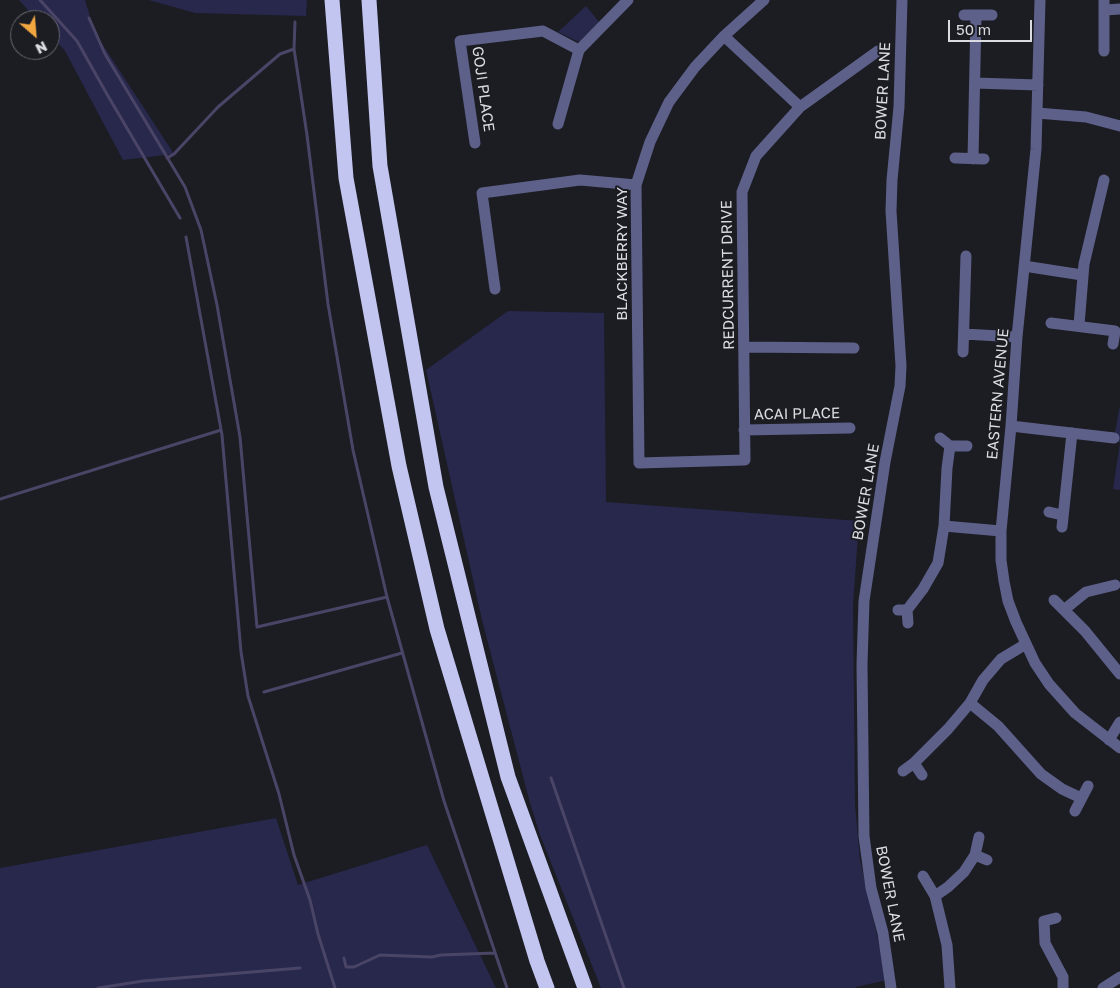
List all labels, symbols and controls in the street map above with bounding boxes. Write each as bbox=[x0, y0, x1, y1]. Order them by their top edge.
north arrow bbox=[10, 10, 60, 60]
scale bar bbox=[950, 10, 1034, 42]
text: 50 m bbox=[956, 20, 991, 38]
text: N bbox=[33, 38, 50, 58]
street label: BOWER LANE bbox=[871, 42, 895, 140]
street label: GOJI PLACE bbox=[468, 45, 498, 133]
street label: BLACKBERRY WAY bbox=[613, 187, 631, 321]
street label: REDCURRENT DRIVE bbox=[718, 200, 738, 350]
street label: EASTERN AVENUE bbox=[983, 328, 1013, 460]
street label: ACAI PLACE bbox=[754, 404, 840, 424]
street label: BOWER LANE bbox=[849, 442, 883, 542]
street label: BOWER LANE bbox=[872, 844, 908, 944]

